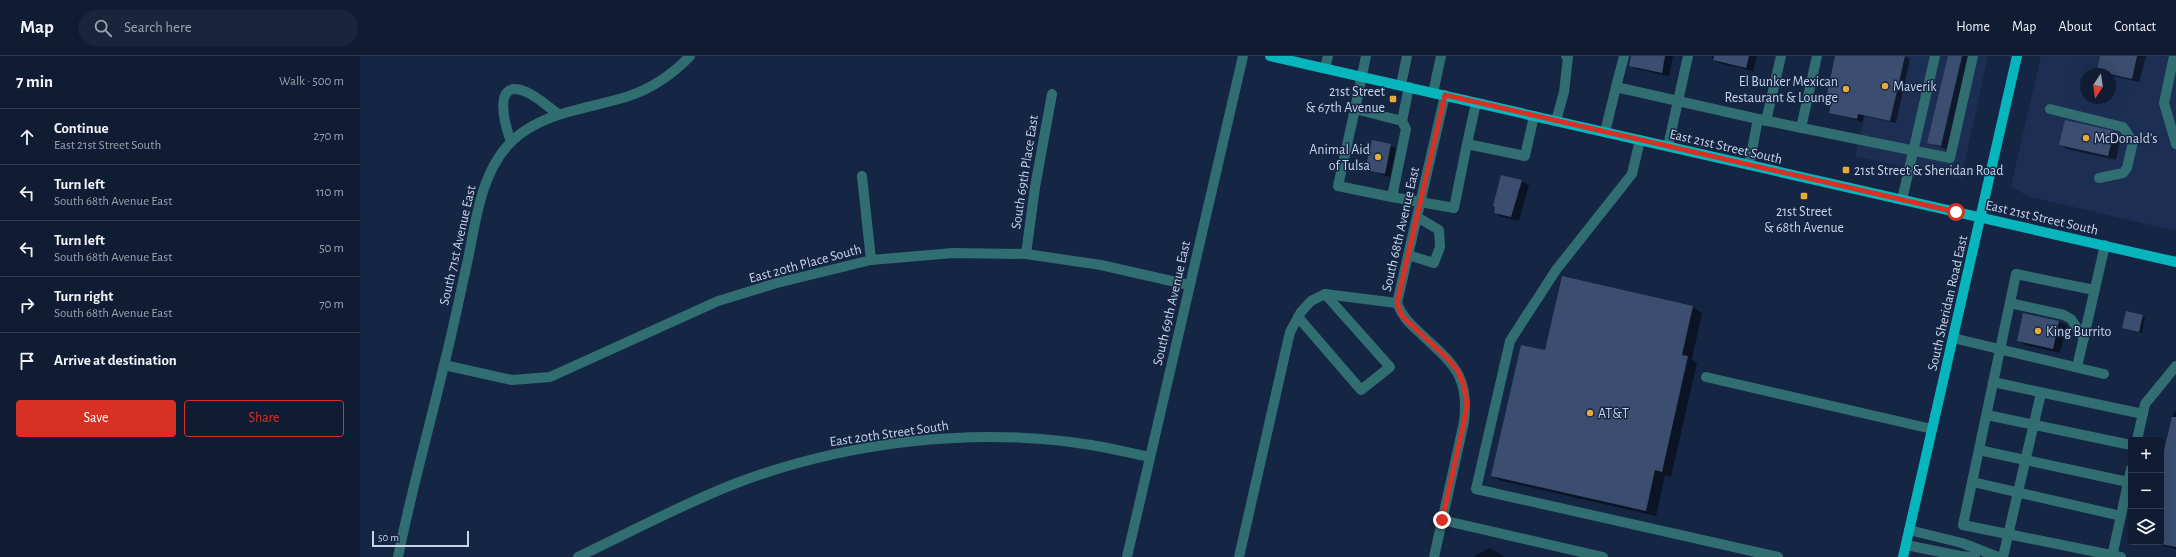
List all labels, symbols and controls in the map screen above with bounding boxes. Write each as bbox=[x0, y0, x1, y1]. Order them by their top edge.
search box bbox=[78, 10, 358, 46]
icon: search bbox=[92, 17, 114, 39]
text: Map bbox=[20, 18, 54, 37]
text: Search here bbox=[124, 20, 192, 35]
text: Home bbox=[1956, 20, 1990, 34]
text: Map bbox=[2012, 20, 2036, 34]
text: About bbox=[2058, 20, 2092, 34]
text: Contact bbox=[2114, 20, 2156, 34]
north arrow bbox=[2080, 68, 2116, 104]
text: 7 min bbox=[16, 73, 53, 90]
text: Walk · 500 m bbox=[279, 75, 344, 88]
place label: El Bunker Mexican Restaurant & Lounge bbox=[1724, 75, 1838, 105]
place label: Maverik bbox=[1893, 80, 1937, 94]
marker: Maverik bbox=[1880, 81, 1890, 91]
marker: El Bunker Mexican Restaurant & Lounge bbox=[1841, 84, 1851, 94]
place label: 21st Street & 67th Avenue bbox=[1306, 85, 1386, 115]
marker: 21st Street & 67th Avenue bbox=[1388, 94, 1398, 104]
street label: South 69th Place East bbox=[1009, 113, 1041, 230]
text: Continue bbox=[54, 121, 109, 136]
icon: ahead bbox=[16, 126, 38, 148]
street label: East 21st Street South bbox=[1668, 127, 1784, 167]
text: 270 m bbox=[313, 130, 344, 143]
place label: McDonald's bbox=[2094, 132, 2157, 146]
marker: McDonald's bbox=[2081, 133, 2091, 143]
text: East 21st Street South bbox=[54, 139, 161, 152]
place label: Animal Aid of Tulsa bbox=[1309, 143, 1371, 173]
marker: Animal Aid of Tulsa bbox=[1373, 152, 1383, 162]
place label: 21st Street & Sheridan Road bbox=[1854, 164, 2004, 178]
street label: South 68th Avenue East bbox=[1380, 165, 1422, 293]
marker: 21st Street & Sheridan Road bbox=[1841, 165, 1851, 175]
text: Turn left bbox=[54, 177, 105, 192]
icon: left bbox=[16, 182, 38, 204]
street label: South 71st Avenue East bbox=[437, 183, 479, 307]
text: 110 m bbox=[316, 186, 344, 199]
marker: 21st Street & 68th Avenue bbox=[1799, 191, 1809, 201]
text: South 68th Avenue East bbox=[54, 195, 172, 208]
street label: East 21st Street South bbox=[1984, 198, 2100, 238]
route start bbox=[1947, 203, 1965, 221]
place label: 21st Street & 68th Avenue bbox=[1764, 205, 1844, 235]
text: Turn left bbox=[54, 233, 105, 248]
street label: South Sheridan Road East bbox=[1926, 234, 1970, 372]
icon: left bbox=[16, 238, 38, 260]
street label: South 69th Avenue East bbox=[1151, 239, 1193, 367]
text: 50 m bbox=[319, 242, 344, 255]
street label: East 20th Place South bbox=[747, 242, 863, 286]
text: South 68th Avenue East bbox=[54, 251, 172, 264]
text: Turn right bbox=[54, 289, 113, 304]
icon: right bbox=[16, 294, 38, 316]
text: 70 m bbox=[319, 298, 344, 311]
text: South 68th Avenue East bbox=[54, 307, 172, 320]
place label: King Burrito bbox=[2046, 325, 2112, 339]
marker: King Burrito bbox=[2033, 326, 2043, 336]
icon: arrive bbox=[16, 350, 38, 372]
text: Arrive at destination bbox=[54, 353, 177, 368]
button: Save bbox=[16, 400, 176, 437]
button: Share bbox=[184, 400, 344, 437]
place label: AT&T bbox=[1598, 407, 1629, 421]
marker: AT&T bbox=[1585, 408, 1595, 418]
street label: East 20th Street South bbox=[829, 419, 950, 449]
map controls bbox=[2128, 437, 2164, 545]
button: + bbox=[2128, 437, 2164, 473]
button: − bbox=[2128, 473, 2164, 509]
button: layers bbox=[2128, 509, 2164, 545]
route end bbox=[1433, 511, 1451, 529]
scale bar bbox=[372, 529, 469, 548]
text: 50 m bbox=[378, 532, 399, 543]

